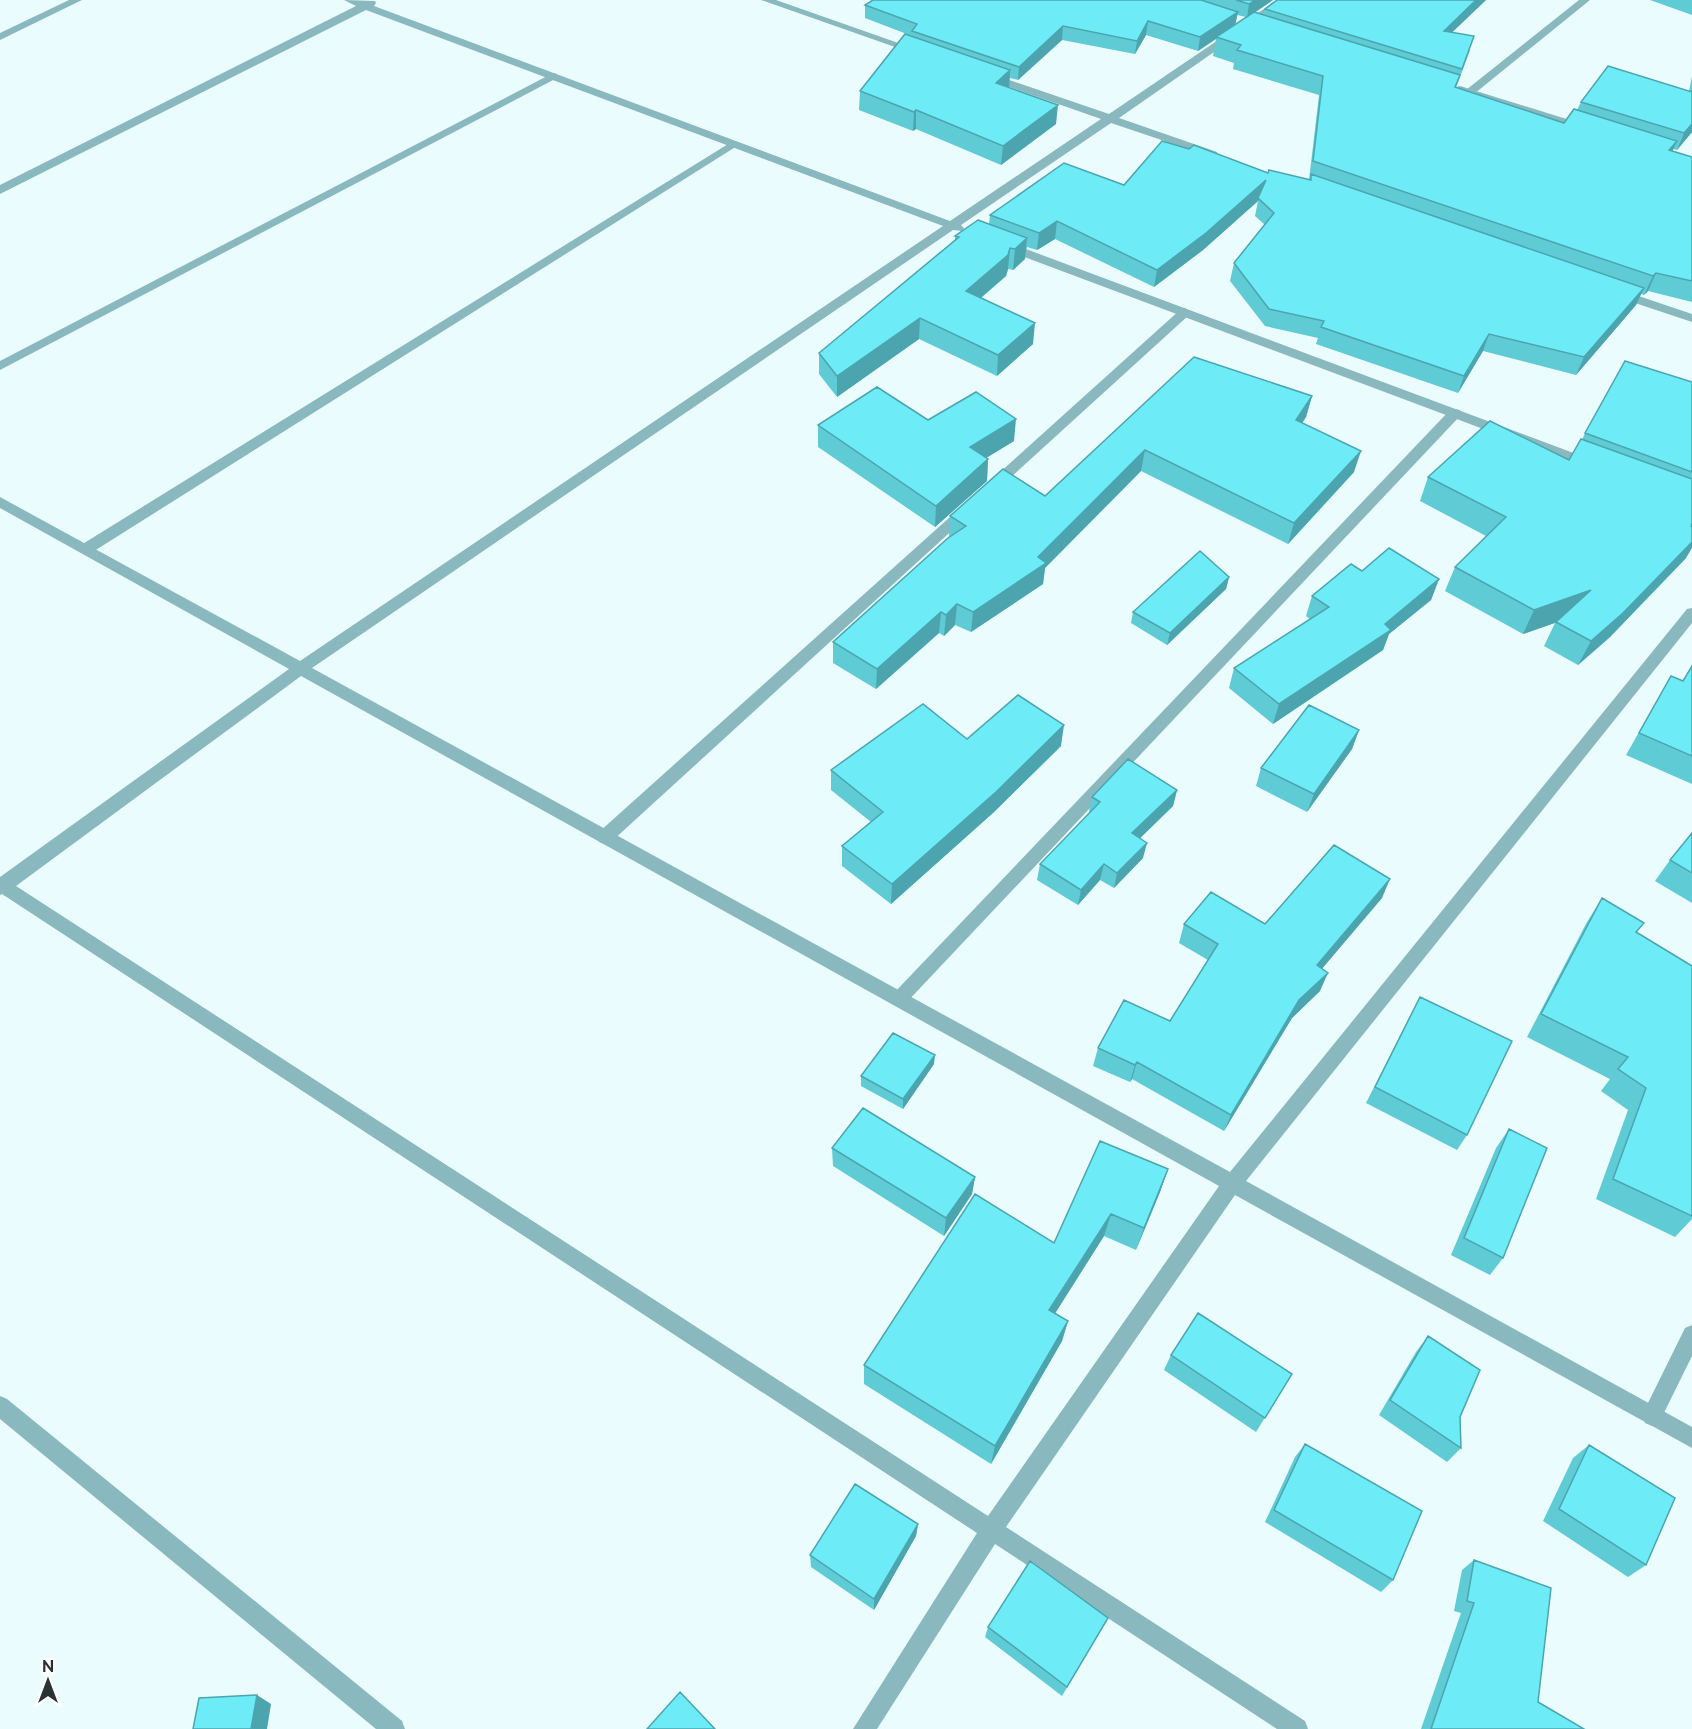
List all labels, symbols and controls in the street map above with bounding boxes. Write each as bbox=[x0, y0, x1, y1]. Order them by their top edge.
north arrow bbox=[18, 1651, 78, 1711]
text: N bbox=[42, 1657, 54, 1676]

